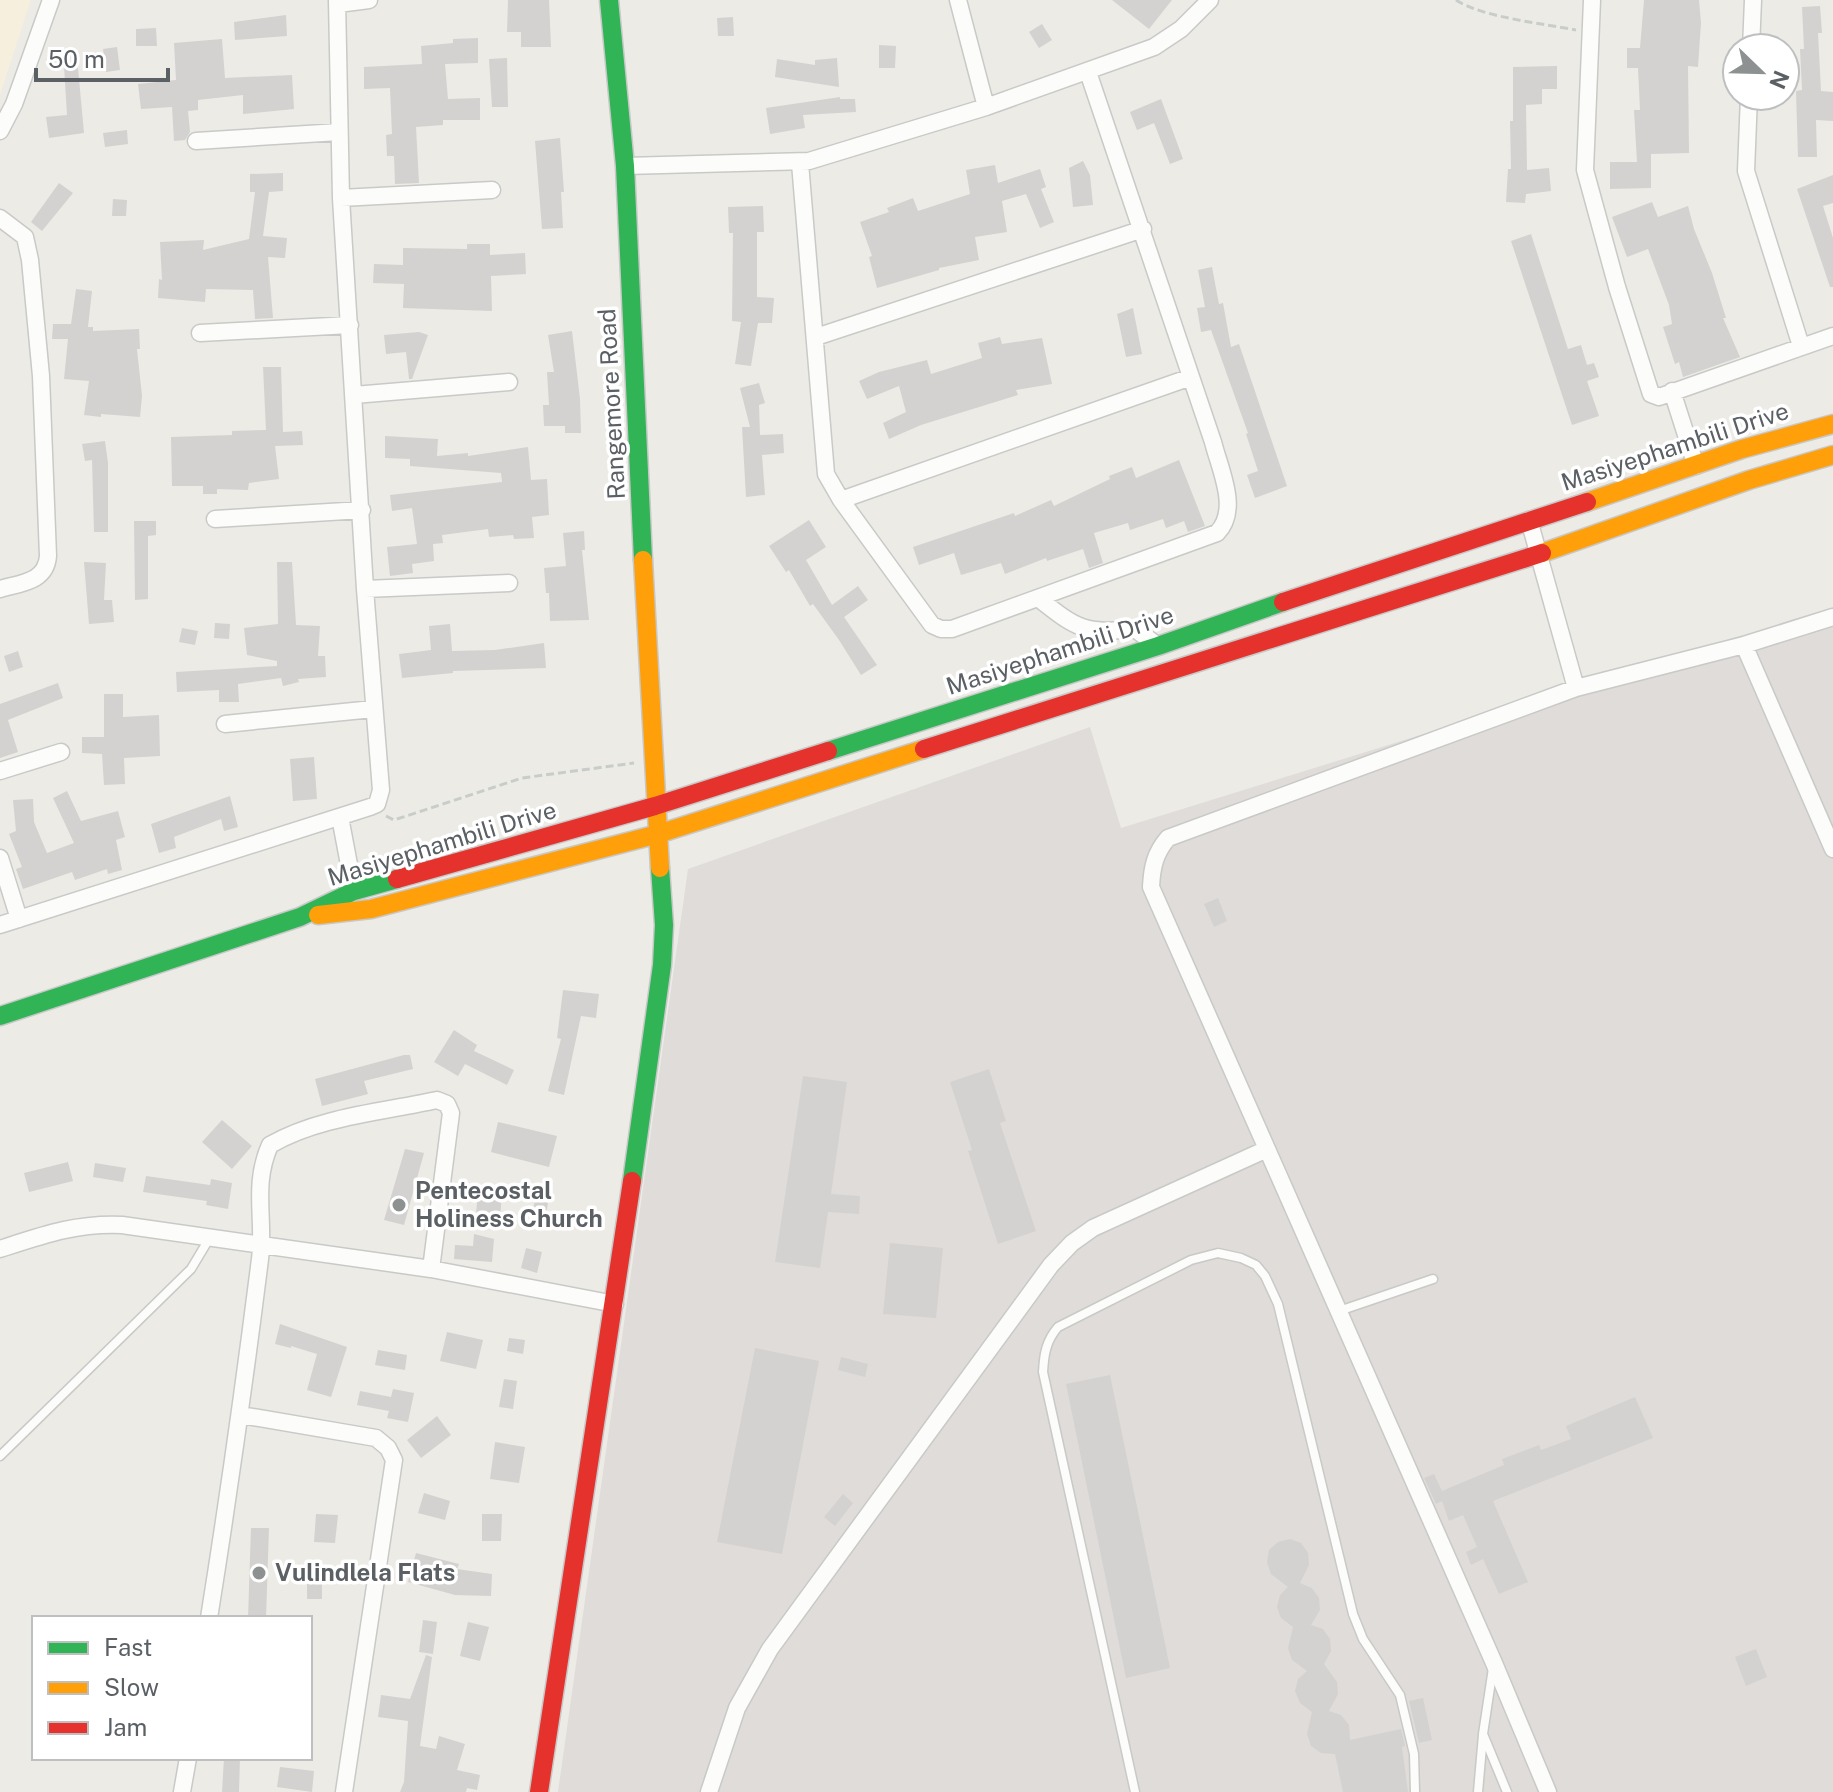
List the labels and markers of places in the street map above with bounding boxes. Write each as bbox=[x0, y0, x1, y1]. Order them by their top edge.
place label: Pentecostal Holiness Church bbox=[415, 1176, 603, 1232]
marker: Pentecostal Holiness Church bbox=[390, 1196, 408, 1214]
place label: Vulindlela Flats bbox=[275, 1558, 455, 1586]
marker: Vulindlela Flats bbox=[250, 1564, 268, 1582]

